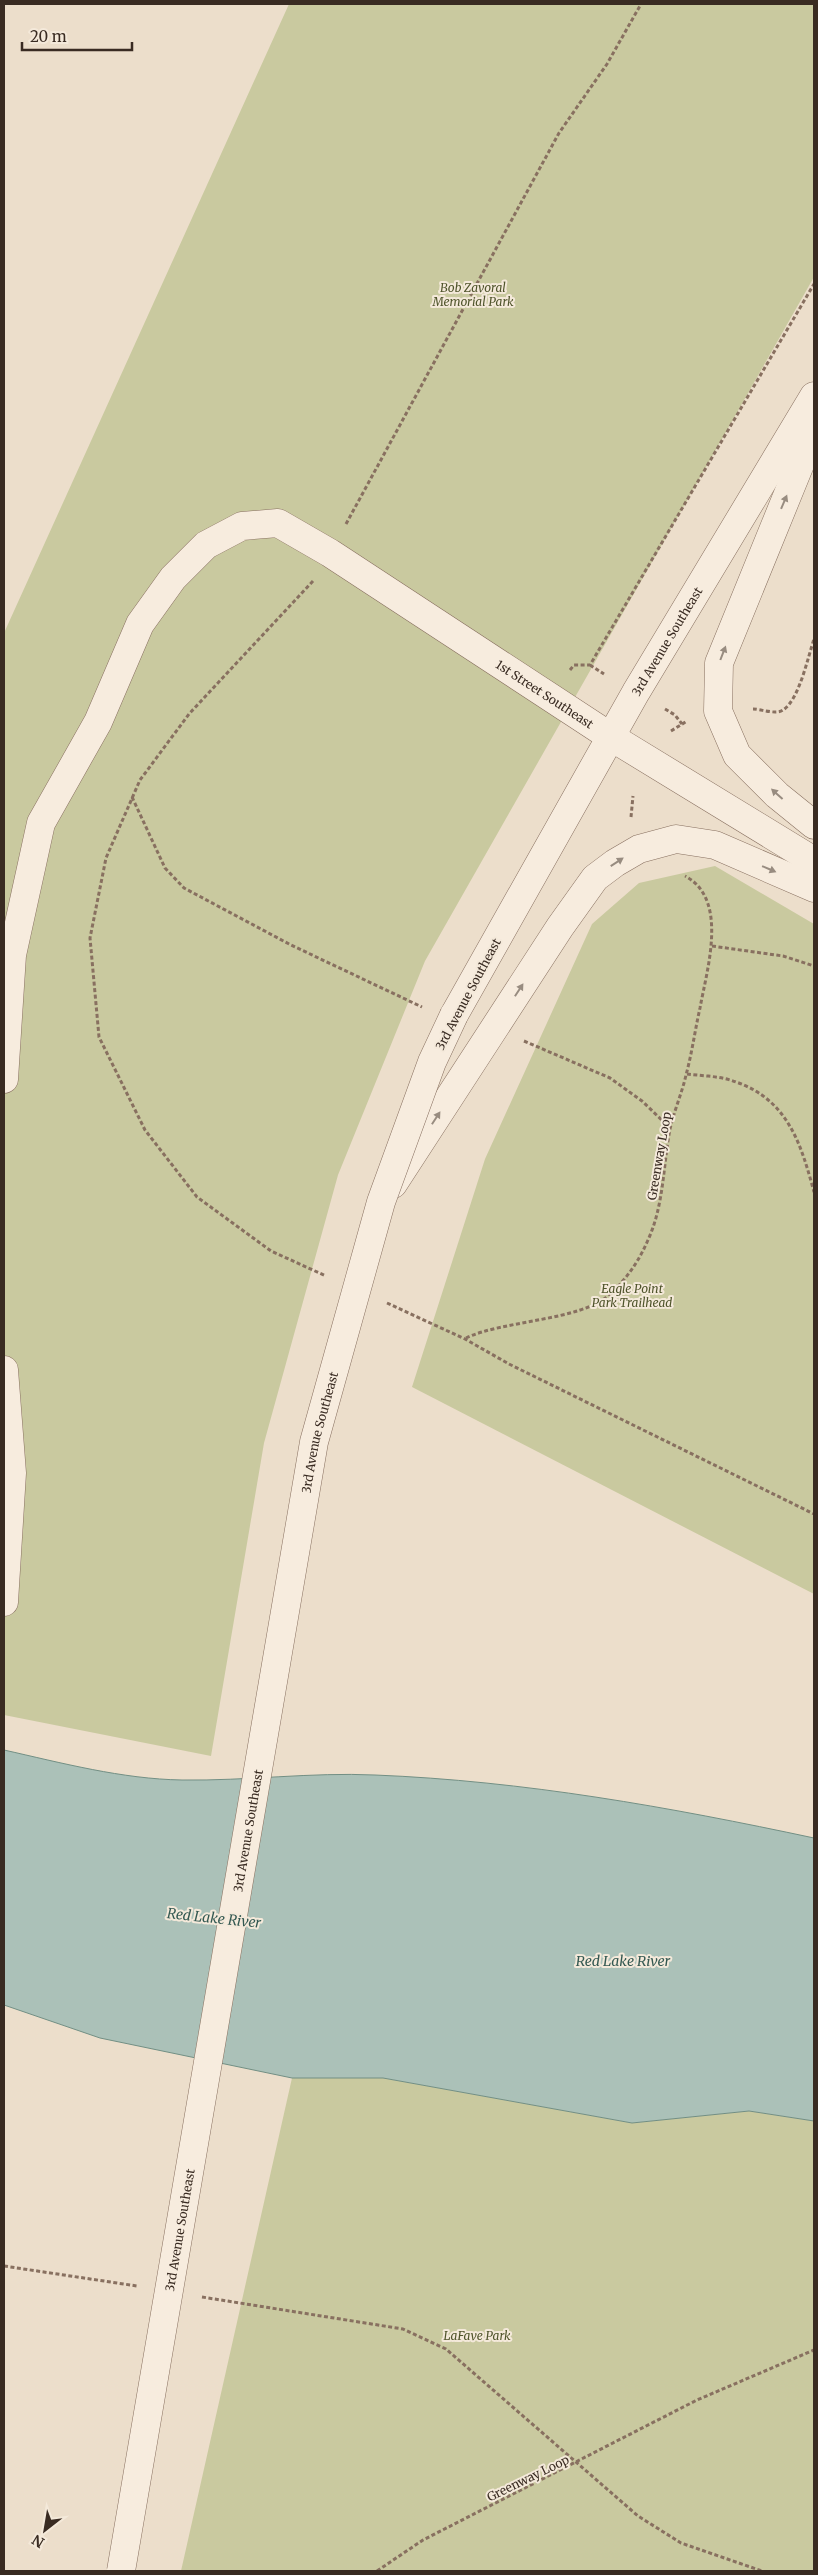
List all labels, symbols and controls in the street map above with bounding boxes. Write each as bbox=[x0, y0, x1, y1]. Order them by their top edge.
scale bar bbox=[22, 20, 132, 52]
text: 20 m bbox=[30, 27, 67, 46]
park label: Bob Zavoral Memorial Park bbox=[431, 280, 514, 309]
one-way arrow bbox=[781, 495, 789, 509]
street label: 3rd Avenue Southeast bbox=[628, 584, 705, 698]
one-way arrow bbox=[720, 646, 728, 660]
street label: 1st Street Southeast bbox=[493, 656, 597, 731]
one-way arrow bbox=[771, 788, 783, 800]
one-way arrow bbox=[610, 858, 624, 867]
one-way arrow bbox=[762, 865, 776, 873]
street label: 3rd Avenue Southeast bbox=[432, 935, 504, 1052]
one-way arrow bbox=[515, 984, 524, 997]
one-way arrow bbox=[432, 1111, 441, 1124]
street label: Greenway Loop bbox=[644, 1111, 674, 1201]
park label: Eagle Point Park Trailhead bbox=[592, 1281, 672, 1310]
street label: 3rd Avenue Southeast bbox=[298, 1370, 341, 1494]
street label: 3rd Avenue Southeast bbox=[230, 1768, 265, 1893]
water label: Red Lake River bbox=[166, 1904, 262, 1932]
water label: Red Lake River bbox=[576, 1952, 671, 1970]
street label: 3rd Avenue Southeast bbox=[161, 2167, 197, 2292]
park label: LaFave Park bbox=[443, 2328, 511, 2343]
street label: Greenway Loop bbox=[484, 2452, 572, 2504]
north arrow bbox=[20, 2505, 70, 2555]
text: N bbox=[29, 2531, 48, 2552]

